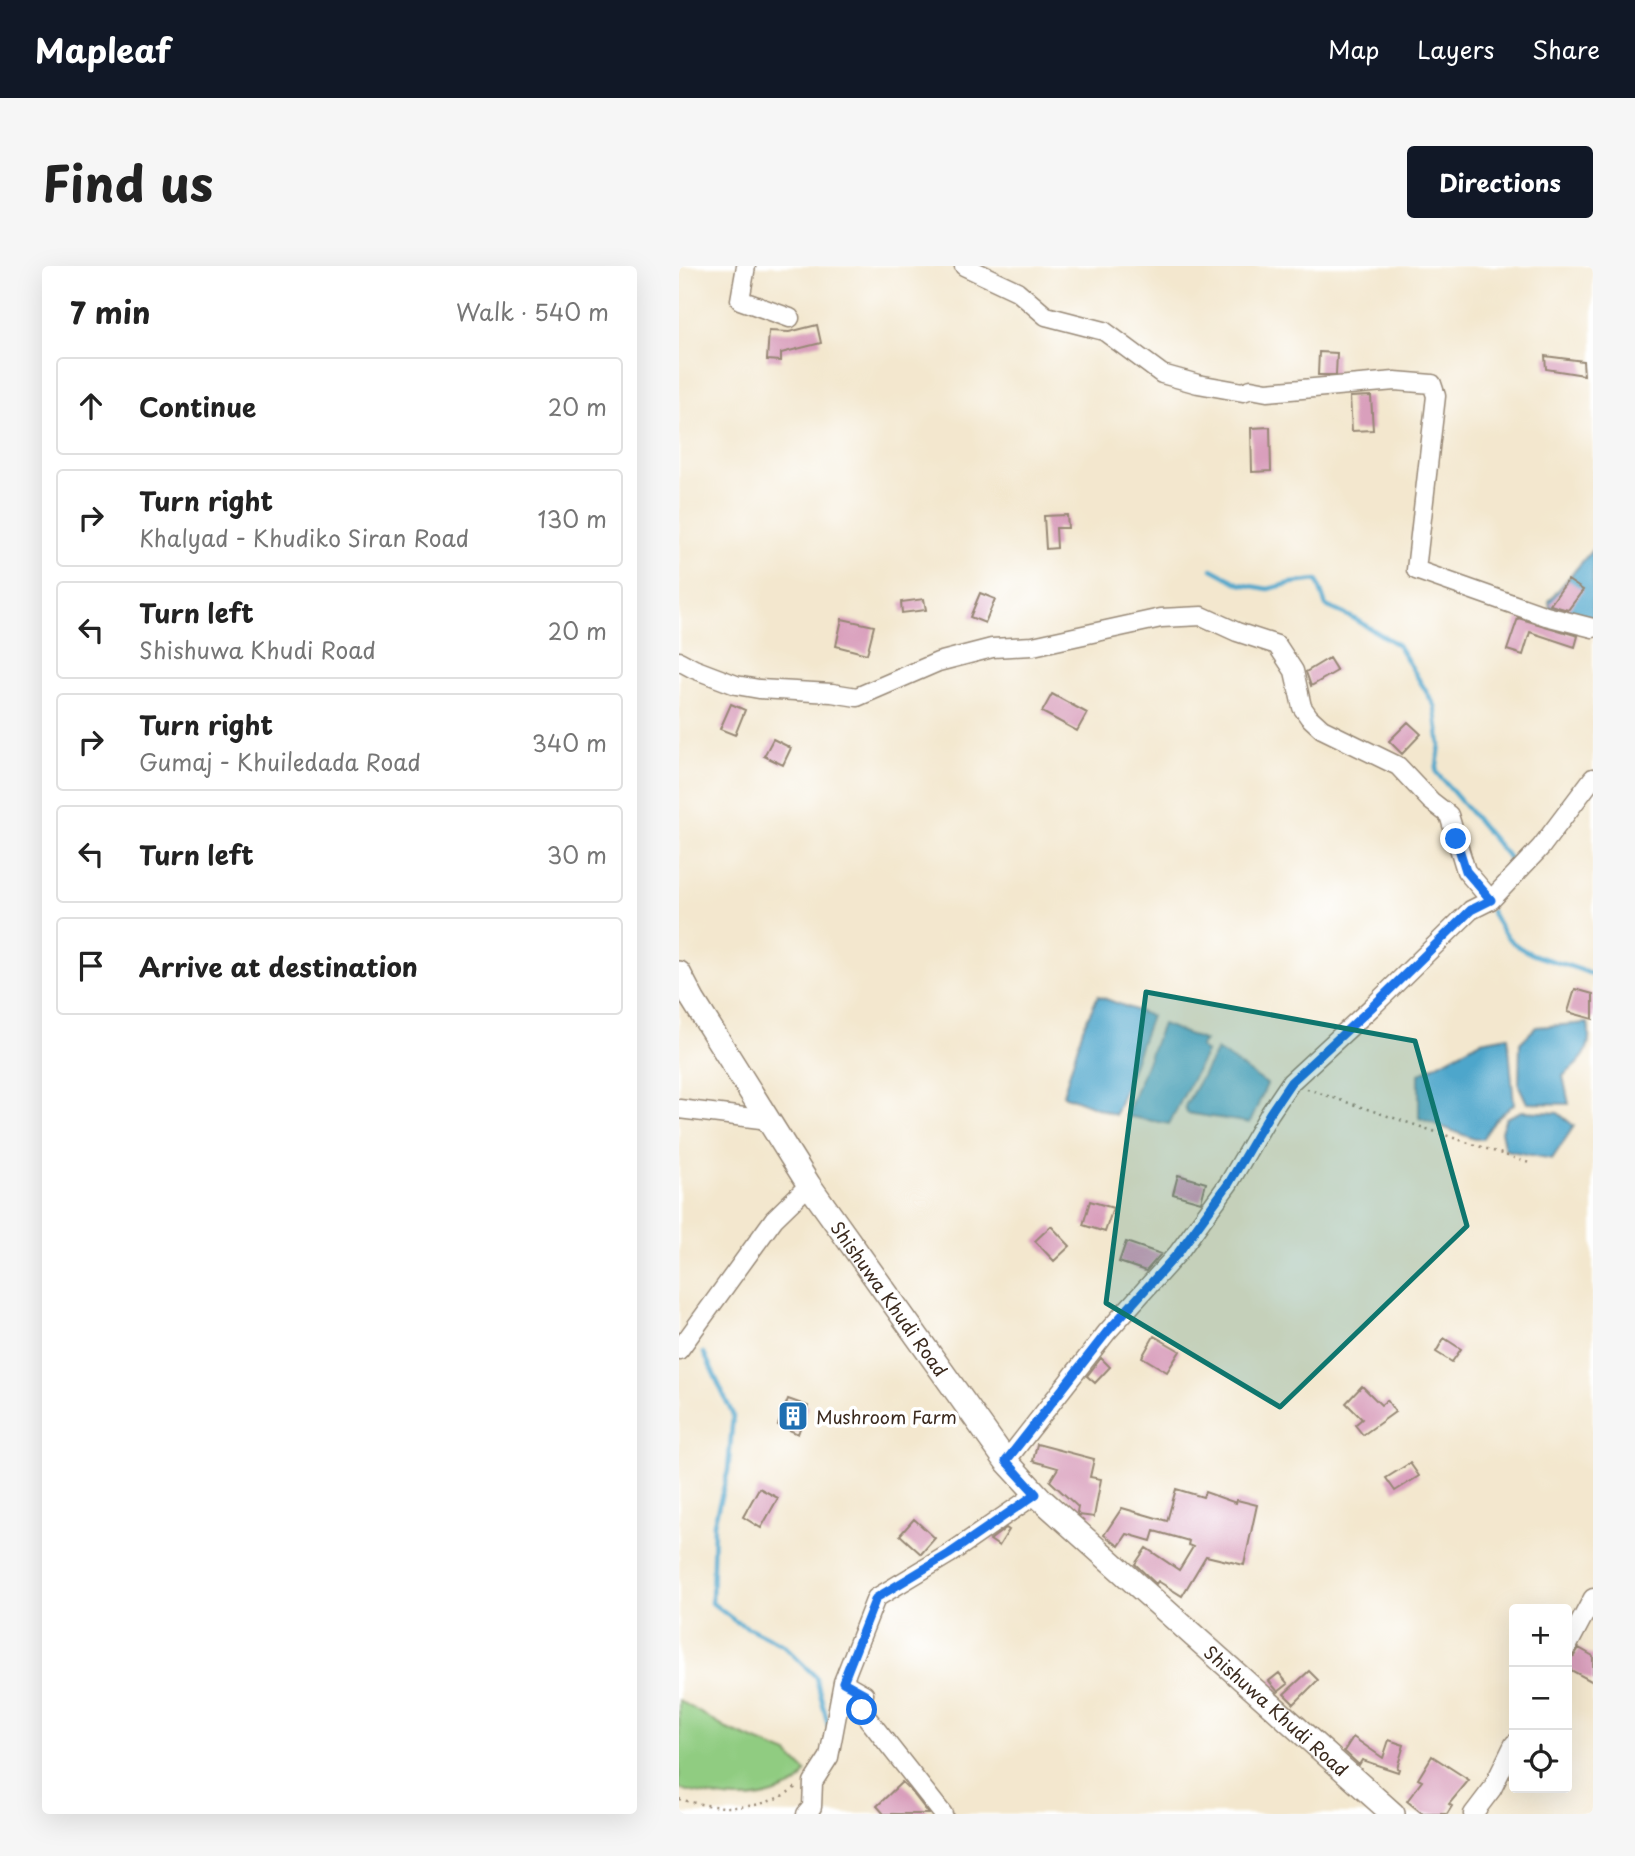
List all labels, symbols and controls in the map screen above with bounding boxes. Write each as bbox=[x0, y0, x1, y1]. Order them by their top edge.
text: Mapleaf bbox=[35, 24, 171, 74]
text: Map bbox=[1328, 31, 1379, 67]
text: Layers bbox=[1417, 31, 1494, 67]
text: Share bbox=[1532, 31, 1600, 67]
text: Find us bbox=[42, 145, 213, 219]
button: Directions bbox=[1407, 146, 1593, 218]
text: 7 min bbox=[70, 289, 151, 334]
text: Walk · 540 m bbox=[456, 294, 609, 329]
icon: ahead bbox=[72, 387, 110, 425]
text: Continue bbox=[139, 387, 256, 426]
text: 20 m bbox=[548, 389, 607, 424]
text: Turn right bbox=[139, 481, 273, 520]
icon: right bbox=[72, 499, 110, 537]
text: 130 m bbox=[537, 501, 607, 536]
text: Khalyad - Khudiko Siran Road bbox=[139, 520, 469, 555]
text: Turn left bbox=[139, 593, 254, 632]
icon: left bbox=[72, 611, 110, 649]
text: 20 m bbox=[548, 613, 607, 648]
text: Shishuwa Khudi Road bbox=[139, 632, 376, 667]
text: Turn right bbox=[139, 705, 273, 744]
icon: right bbox=[72, 723, 110, 761]
text: 340 m bbox=[532, 725, 607, 760]
text: Gumaj - Khuiledada Road bbox=[139, 744, 421, 779]
route end bbox=[1440, 823, 1471, 854]
icon: left bbox=[72, 835, 110, 873]
text: Turn left bbox=[139, 835, 254, 874]
text: 30 m bbox=[546, 837, 607, 872]
icon: arrive bbox=[72, 947, 110, 985]
text: Arrive at destination bbox=[139, 947, 418, 986]
street label: Shishuwa Khudi Road bbox=[825, 1215, 955, 1382]
building icon: Mushroom Farm bbox=[776, 1399, 810, 1433]
place label: Mushroom Farm bbox=[816, 1403, 957, 1430]
map controls bbox=[1509, 1604, 1572, 1793]
button: + bbox=[1509, 1604, 1572, 1667]
street label: Shishuwa Khudi Road bbox=[1199, 1638, 1355, 1782]
button: − bbox=[1509, 1667, 1572, 1730]
route start bbox=[846, 1694, 877, 1725]
button: locate bbox=[1509, 1730, 1572, 1793]

